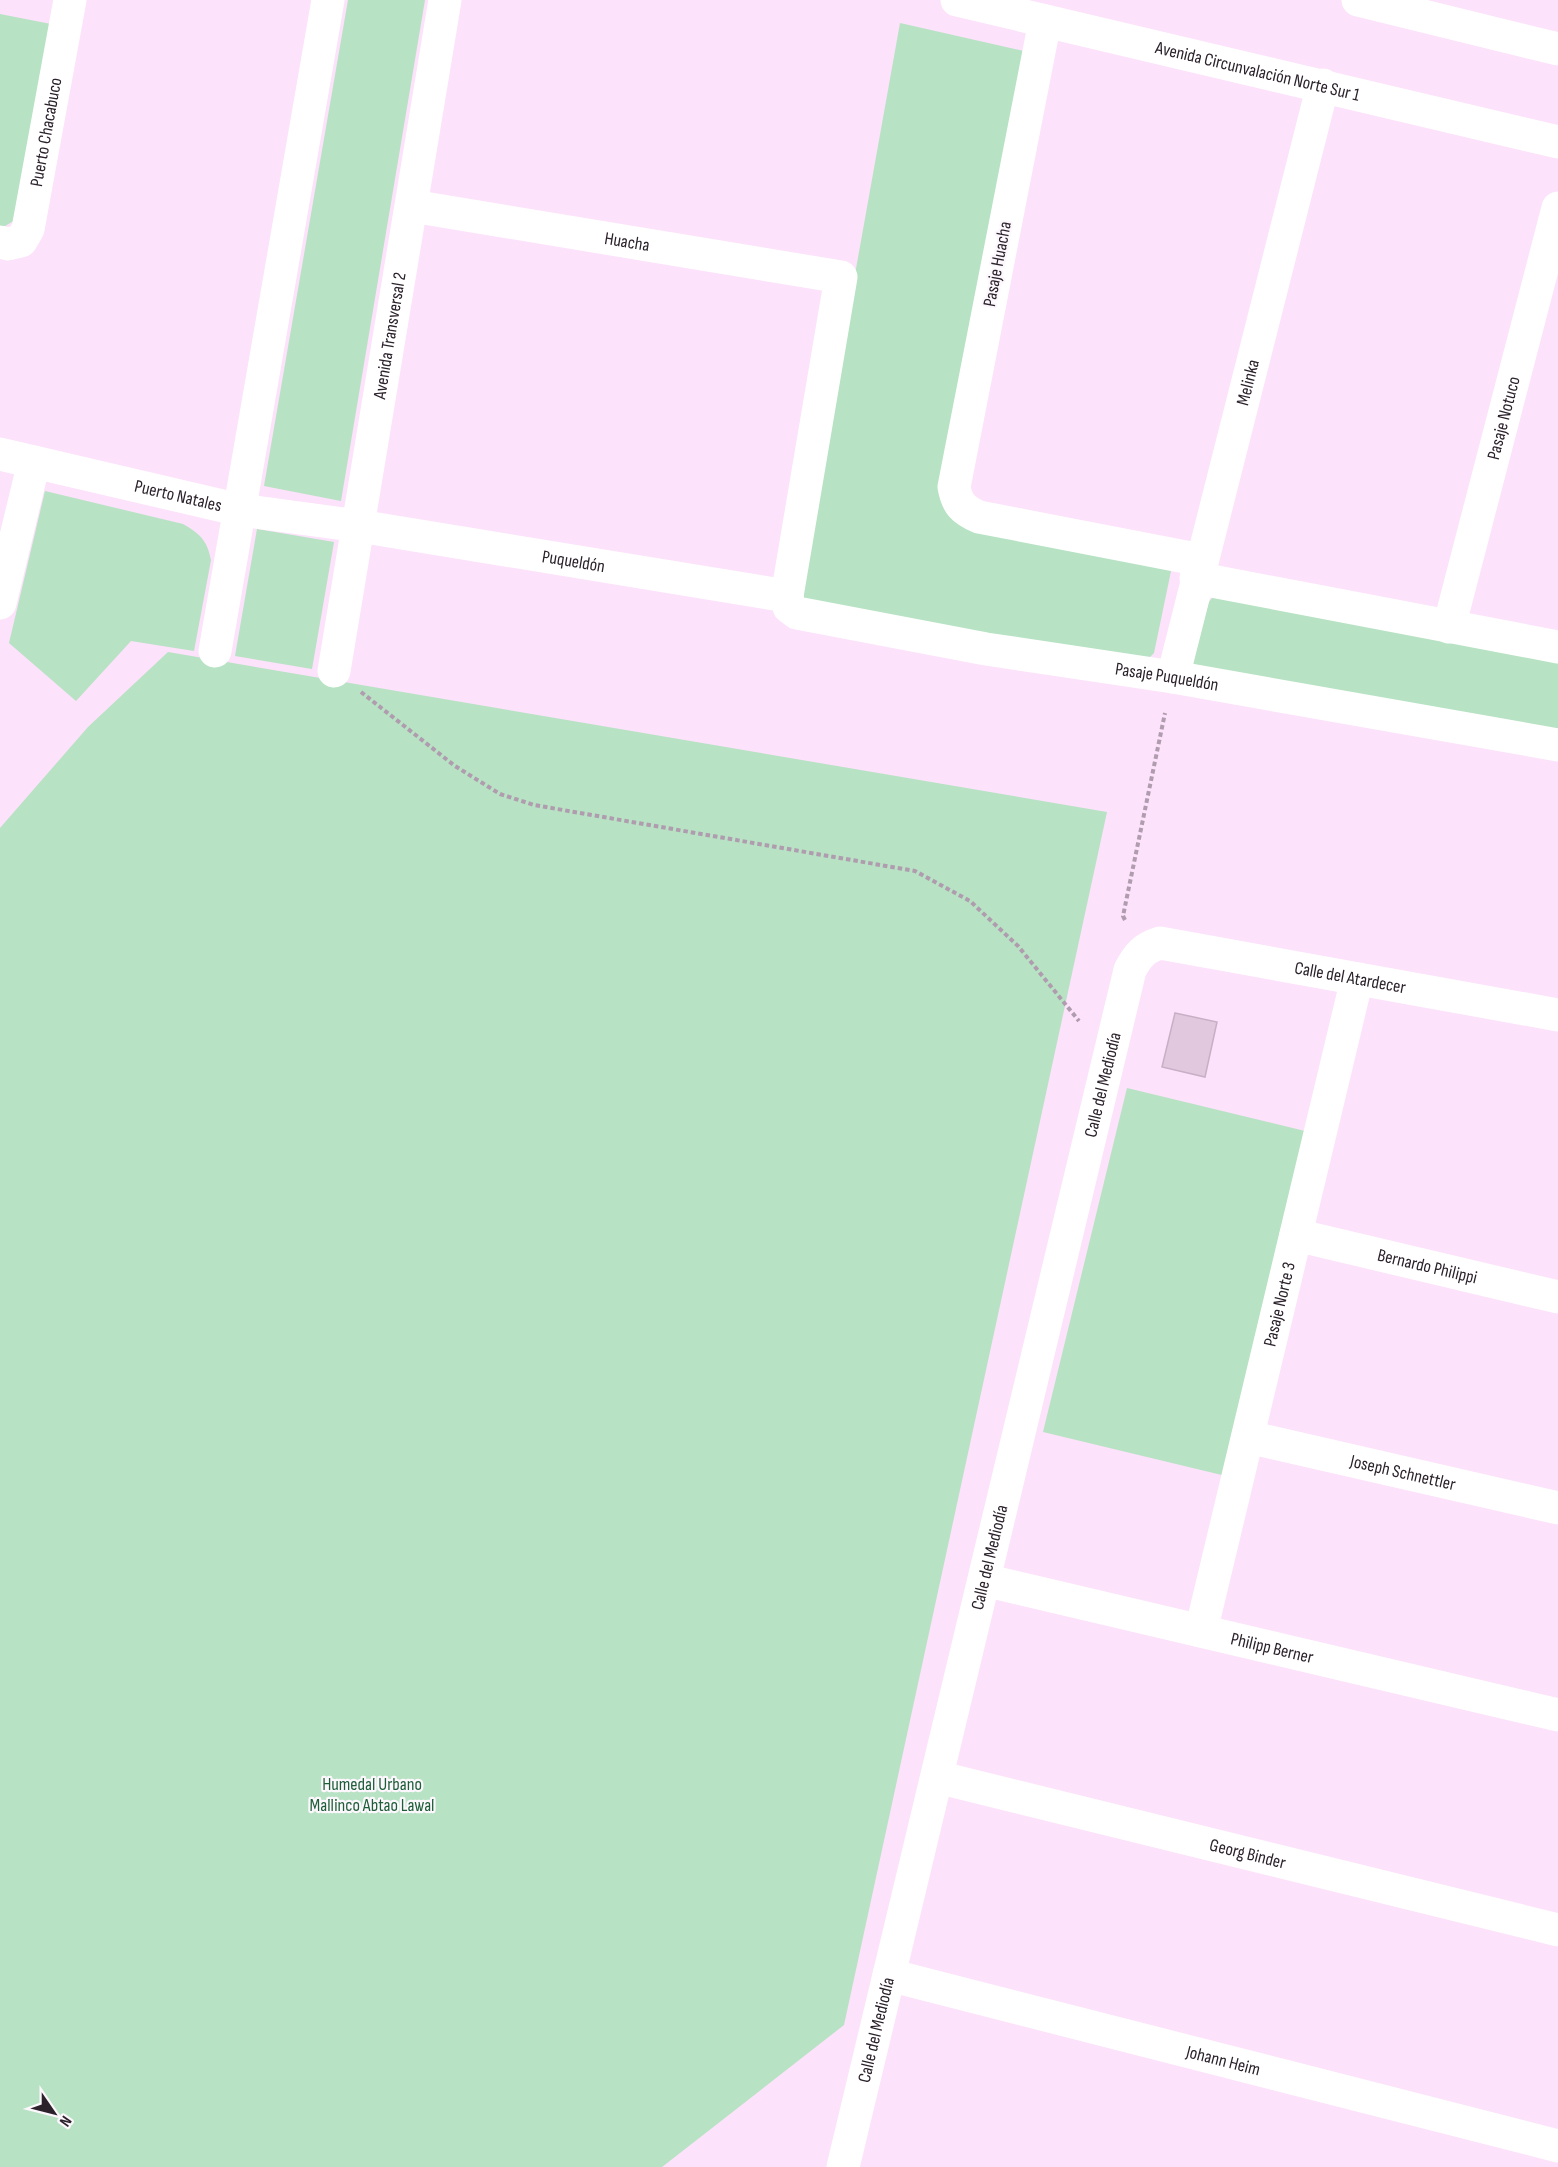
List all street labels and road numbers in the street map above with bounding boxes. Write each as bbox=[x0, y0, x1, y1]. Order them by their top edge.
street label: Avenida Circunvalación Norte Sur 1 bbox=[1152, 37, 1362, 106]
street label: Puerto Chacabuco bbox=[26, 76, 67, 188]
street label: Pasaje Huacha bbox=[979, 220, 1016, 308]
street label: Huacha bbox=[603, 228, 651, 256]
street label: Avenida Transversal 2 bbox=[369, 271, 411, 401]
street label: Melinka bbox=[1232, 357, 1264, 408]
street label: Pasaje Notuco bbox=[1483, 374, 1525, 462]
street label: Puerto Natales bbox=[132, 476, 224, 516]
street label: Puqueldón bbox=[541, 546, 607, 577]
street label: Pasaje Puqueldón bbox=[1114, 658, 1220, 696]
street label: Calle del Atardecer bbox=[1293, 958, 1407, 998]
street label: Calle del Mediodía bbox=[1080, 1030, 1126, 1139]
street label: Bernardo Philippi bbox=[1375, 1245, 1479, 1289]
street label: Pasaje Norte 3 bbox=[1259, 1260, 1300, 1349]
street label: Joseph Schnettler bbox=[1347, 1451, 1457, 1495]
street label: Calle del Mediodía bbox=[967, 1503, 1012, 1612]
street label: Philipp Berner bbox=[1229, 1628, 1315, 1668]
street label: Georg Binder bbox=[1207, 1835, 1288, 1874]
street label: Calle del Mediodía bbox=[854, 1975, 899, 2085]
street label: Johann Heim bbox=[1183, 2041, 1262, 2080]

